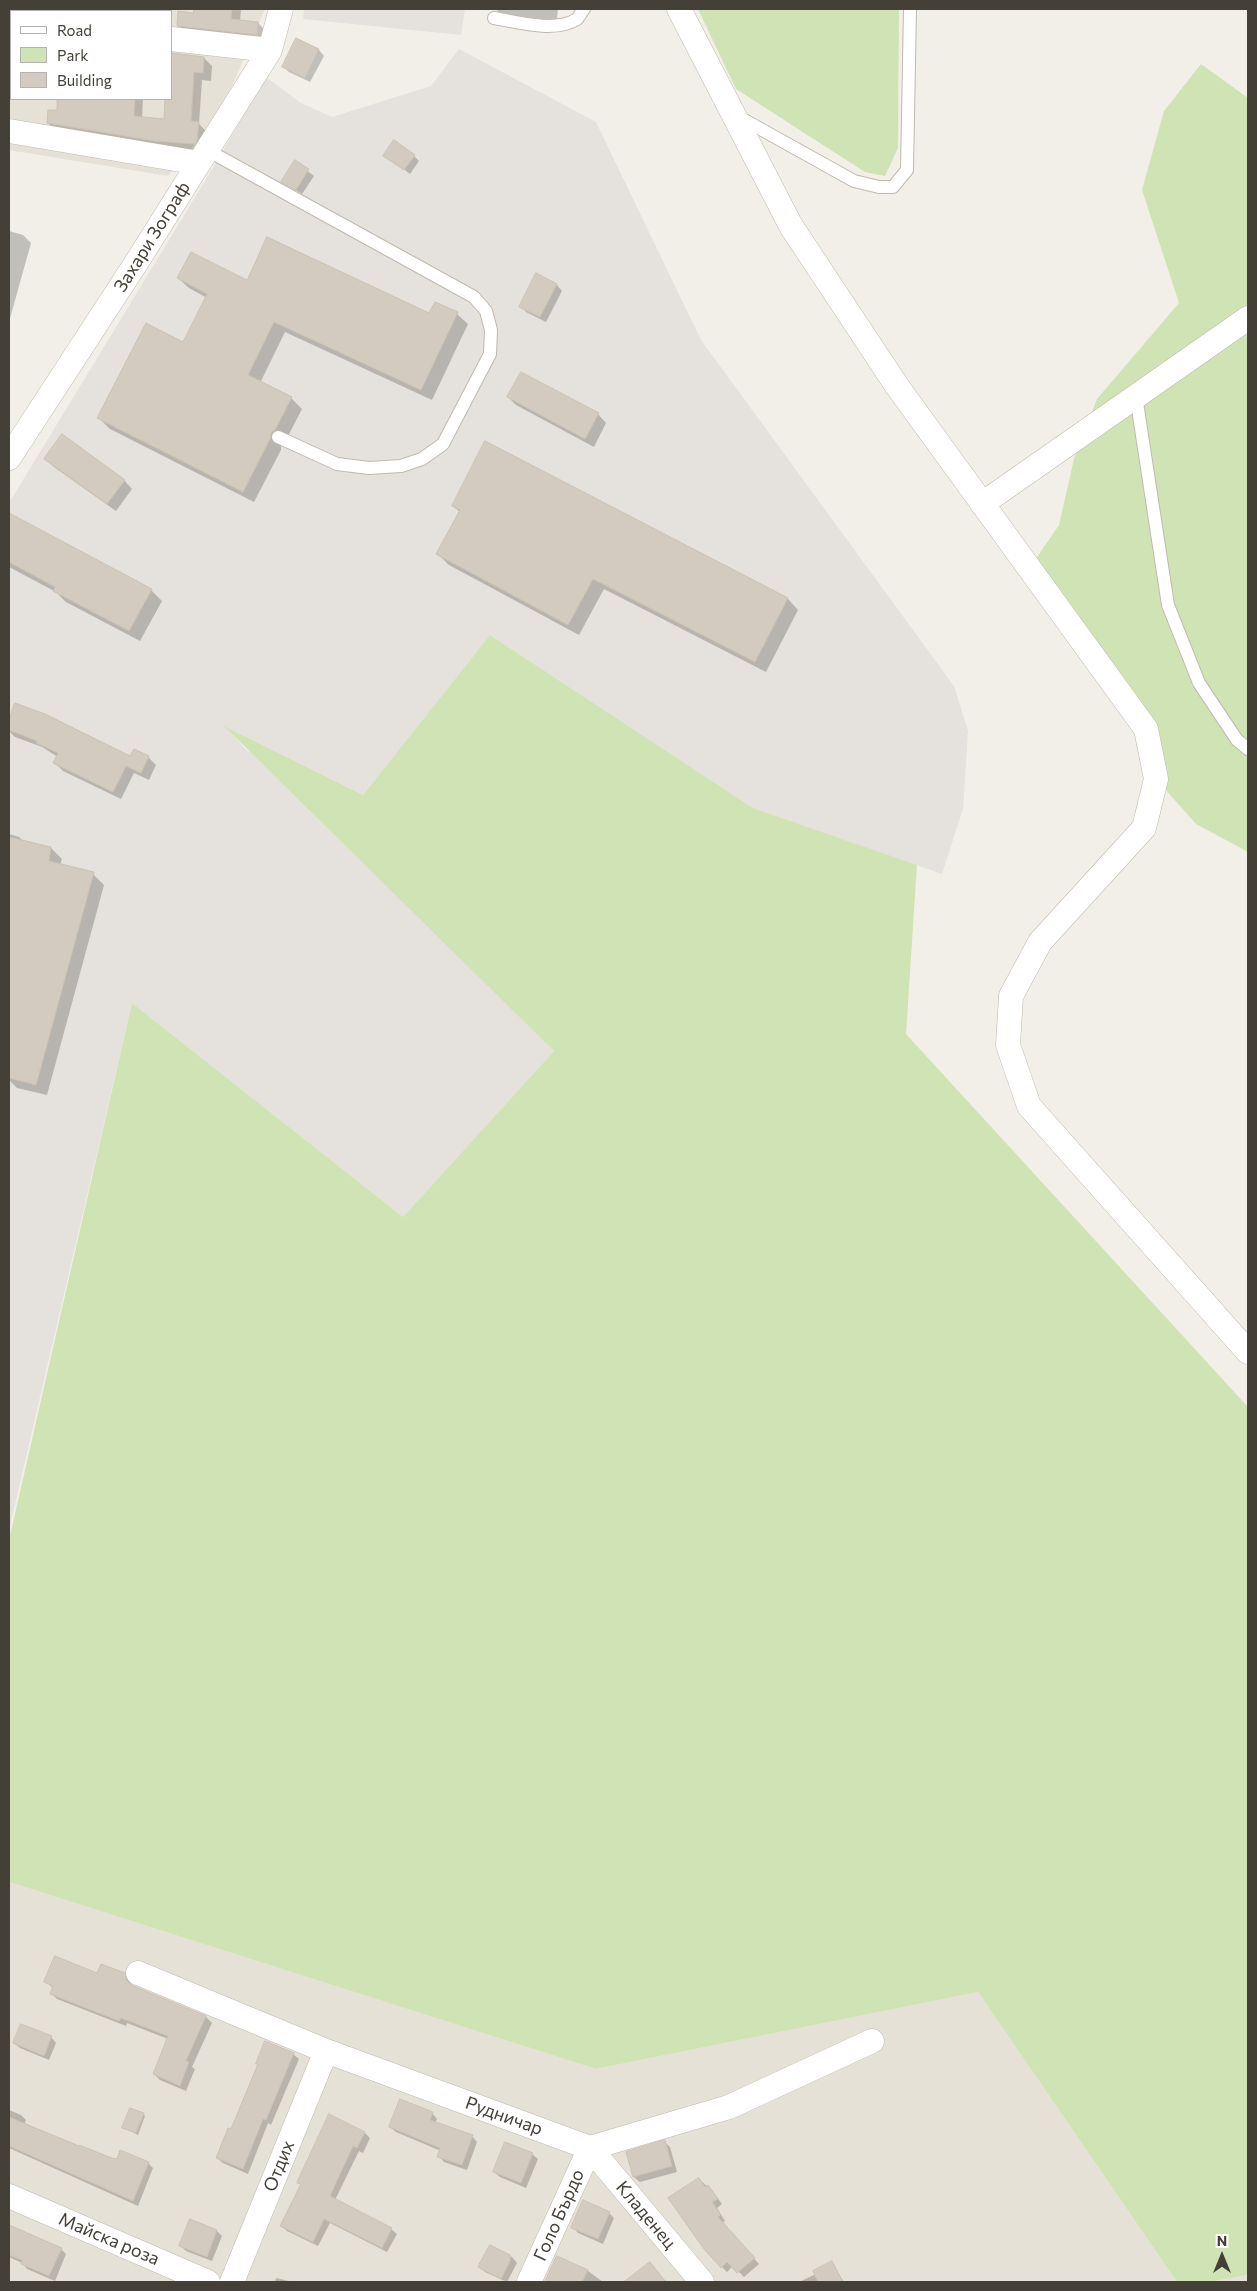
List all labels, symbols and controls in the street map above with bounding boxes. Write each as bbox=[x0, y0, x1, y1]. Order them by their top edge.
legend bbox=[10, 10, 172, 100]
text: Road bbox=[57, 21, 92, 39]
text: Park bbox=[57, 46, 88, 64]
text: Building bbox=[57, 71, 112, 89]
street label: Захари Зограф bbox=[109, 178, 195, 296]
street label: Рудничар bbox=[462, 2092, 546, 2140]
street label: Отдих bbox=[259, 2137, 299, 2195]
street label: Голо Бърдо bbox=[529, 2166, 589, 2264]
street label: Кладенец bbox=[611, 2177, 681, 2253]
street label: Майска роза bbox=[55, 2208, 163, 2270]
north arrow bbox=[1197, 2231, 1247, 2281]
text: N bbox=[1217, 2232, 1227, 2249]

